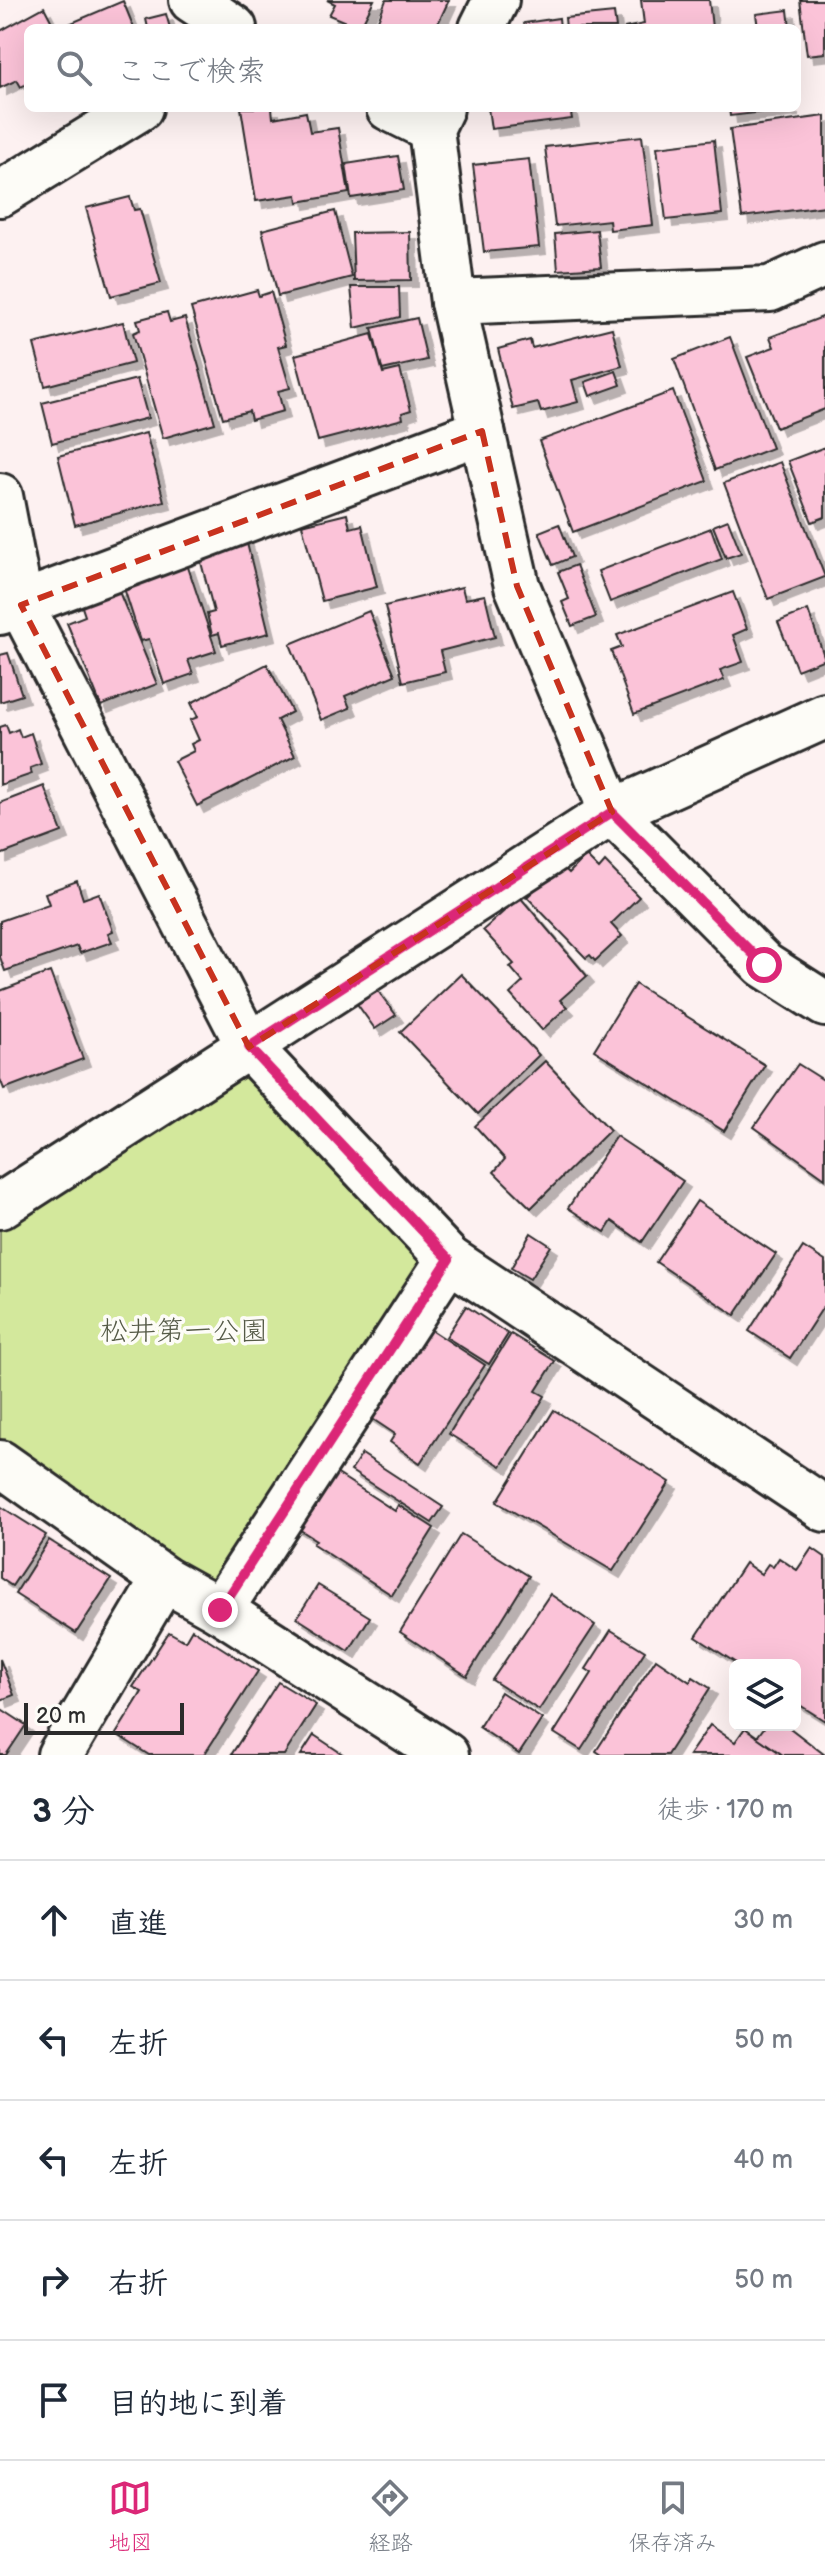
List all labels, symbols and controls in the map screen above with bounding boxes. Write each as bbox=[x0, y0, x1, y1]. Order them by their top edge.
search box bbox=[24, 24, 801, 112]
icon: search bbox=[52, 46, 96, 90]
text: ここで検索 bbox=[116, 54, 266, 90]
route start bbox=[746, 947, 782, 983]
park label: 松井第一公園 bbox=[100, 1315, 268, 1348]
route end bbox=[202, 1592, 238, 1628]
map controls bbox=[729, 1659, 801, 1731]
button: layers bbox=[729, 1659, 801, 1731]
scale bar bbox=[24, 1699, 184, 1735]
text: 20 m bbox=[36, 1703, 86, 1730]
text: 3 分 bbox=[32, 1791, 95, 1832]
text: 徒歩 · 170 m bbox=[657, 1795, 793, 1826]
icon: ahead bbox=[32, 1898, 76, 1942]
text: 30 m bbox=[733, 1905, 793, 1936]
text: 直進 bbox=[108, 1906, 168, 1942]
icon: left bbox=[32, 2018, 76, 2062]
text: 50 m bbox=[734, 2025, 793, 2056]
text: 左折 bbox=[108, 2026, 168, 2062]
icon: left bbox=[32, 2138, 76, 2182]
text: 40 m bbox=[733, 2145, 793, 2176]
text: 左折 bbox=[108, 2146, 168, 2182]
icon: right bbox=[32, 2258, 76, 2302]
text: 50 m bbox=[734, 2265, 793, 2296]
text: 右折 bbox=[108, 2266, 168, 2302]
icon: arrive bbox=[32, 2378, 76, 2422]
text: 目的地に到着 bbox=[108, 2386, 288, 2422]
tab: 地図 bbox=[108, 2476, 152, 2557]
tab: 経路 bbox=[368, 2476, 413, 2557]
tab: 保存済み bbox=[629, 2476, 717, 2557]

